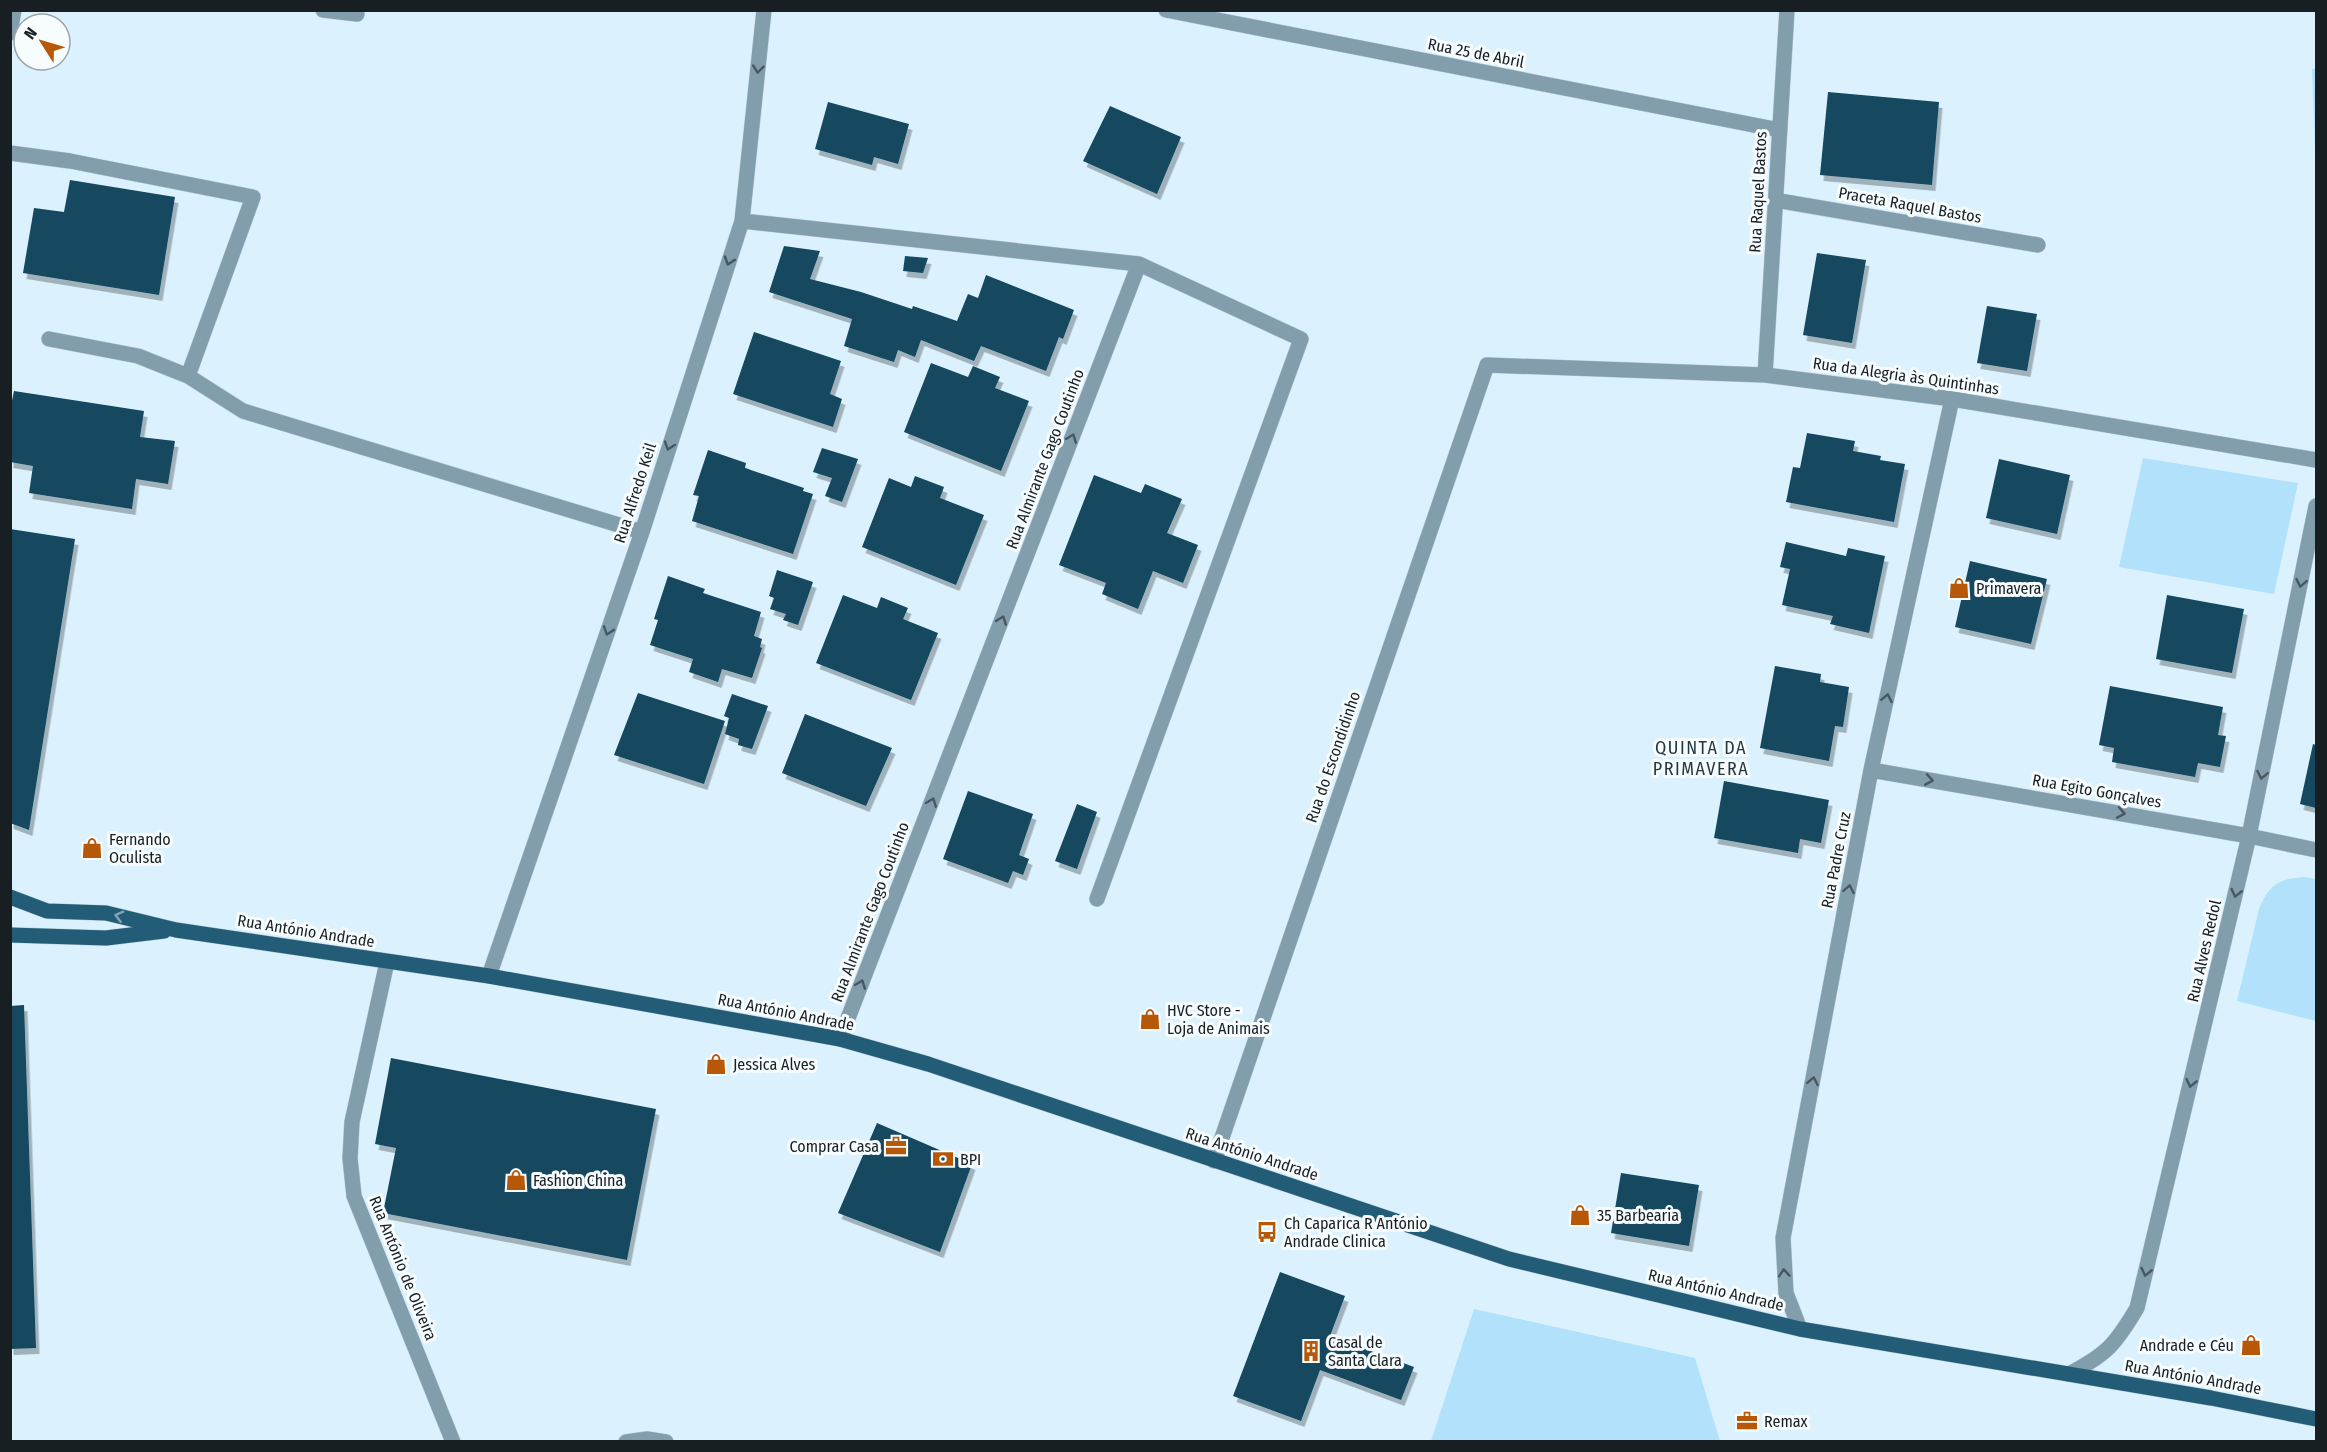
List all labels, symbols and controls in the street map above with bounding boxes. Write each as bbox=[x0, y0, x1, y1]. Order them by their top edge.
north arrow bbox=[12, 12, 72, 72]
text: N bbox=[20, 24, 41, 43]
street label: Rua 25 de Abril bbox=[1426, 34, 1526, 72]
one-way arrow bbox=[752, 64, 765, 73]
street label: Rua Raquel Bastos bbox=[1745, 131, 1771, 253]
street label: Praceta Raquel Bastos bbox=[1837, 183, 1983, 227]
one-way arrow bbox=[724, 255, 736, 266]
street label: Rua da Alegria às Quintinhas bbox=[1812, 354, 2001, 399]
street label: Rua Almirante Gago Coutinho bbox=[1002, 366, 1088, 552]
one-way arrow bbox=[1065, 433, 1077, 444]
street label: Rua Alfredo Keil bbox=[610, 440, 660, 546]
one-way arrow bbox=[664, 440, 677, 451]
shop icon: Primavera bbox=[1947, 576, 1971, 600]
one-way arrow bbox=[2295, 578, 2308, 588]
place label: Primavera bbox=[1976, 579, 2042, 598]
one-way arrow bbox=[994, 615, 1007, 626]
one-way arrow bbox=[602, 625, 615, 636]
street label: Rua do Escondidinho bbox=[1302, 689, 1364, 825]
one-way arrow bbox=[1879, 693, 1892, 703]
district label: QUINTA DA PRIMAVERA bbox=[1653, 737, 1749, 780]
one-way arrow bbox=[2256, 769, 2269, 779]
street label: Rua Egito Gonçalves bbox=[2031, 770, 2163, 812]
one-way arrow bbox=[1923, 773, 1933, 786]
one-way arrow bbox=[924, 797, 937, 808]
one-way arrow bbox=[2116, 807, 2125, 819]
street label: Rua Padre Cruz bbox=[1817, 810, 1855, 910]
street label: Rua Almirante Gago Coutinho bbox=[827, 819, 913, 1005]
place label: Fernando Oculista bbox=[109, 830, 171, 867]
shop icon: Fernando Oculista bbox=[80, 836, 104, 860]
one-way arrow bbox=[1842, 885, 1855, 895]
one-way arrow bbox=[2230, 888, 2243, 898]
street label: Rua Alves Redol bbox=[2183, 898, 2225, 1004]
one-way arrow bbox=[114, 911, 124, 924]
street label: Rua António Andrade bbox=[236, 911, 376, 951]
one-way arrow bbox=[854, 979, 867, 990]
street label: Rua António Andrade bbox=[716, 989, 856, 1035]
place label: HVC Store - Loja de Animais bbox=[1167, 1001, 1270, 1038]
shop icon: HVC Store - Loja de Animais bbox=[1138, 1007, 1162, 1031]
shop icon: Jessica Alves bbox=[704, 1052, 728, 1076]
place label: Jessica Alves bbox=[733, 1055, 816, 1074]
one-way arrow bbox=[1806, 1076, 1819, 1086]
one-way arrow bbox=[2185, 1077, 2198, 1087]
street label: Rua António Andrade bbox=[1183, 1124, 1321, 1184]
office icon: Comprar Casa bbox=[884, 1134, 908, 1158]
place label: Comprar Casa bbox=[789, 1137, 879, 1156]
bank icon: BPI bbox=[931, 1147, 955, 1171]
place label: BPI bbox=[960, 1150, 981, 1169]
shop icon: Fashion China bbox=[504, 1168, 528, 1192]
place label: Fashion China bbox=[533, 1171, 624, 1190]
street label: Rua António de Oliveira bbox=[365, 1193, 441, 1343]
shop icon: 35 Barbearia bbox=[1568, 1203, 1592, 1227]
place label: 35 Barbearia bbox=[1597, 1206, 1679, 1225]
place label: Ch Caparica R António Andrade Clinica bbox=[1284, 1214, 1428, 1251]
bus stop icon: Ch Caparica R António Andrade Clinica bbox=[1255, 1220, 1279, 1244]
street label: Rua António Andrade bbox=[1646, 1265, 1786, 1315]
one-way arrow bbox=[2140, 1267, 2153, 1277]
one-way arrow bbox=[1778, 1269, 1791, 1278]
place label: Casal de Santa Clara bbox=[1328, 1333, 1402, 1370]
shop icon: Andrade e Céu bbox=[2239, 1333, 2263, 1357]
place label: Andrade e Céu bbox=[2140, 1336, 2234, 1355]
building icon: Casal de Santa Clara bbox=[1299, 1339, 1323, 1363]
street label: Rua António Andrade bbox=[2123, 1356, 2263, 1398]
office icon: Remax bbox=[1735, 1409, 1759, 1433]
place label: Remax bbox=[1764, 1412, 1808, 1431]

